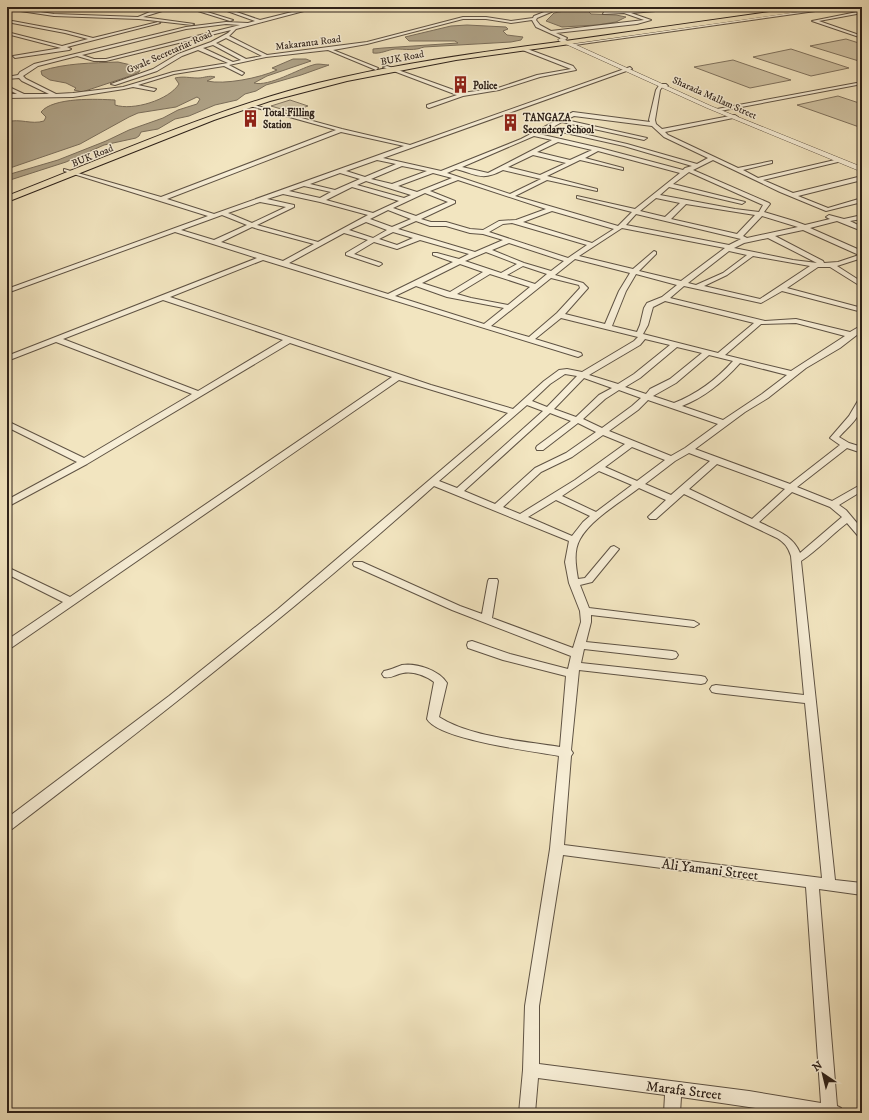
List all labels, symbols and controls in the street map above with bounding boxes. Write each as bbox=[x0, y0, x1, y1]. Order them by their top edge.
street label: Gwale Secretariat Road bbox=[125, 28, 214, 76]
street label: Makaranta Road bbox=[275, 33, 342, 53]
street label: BUK Road bbox=[380, 48, 425, 68]
street label: Sharada Mallam Street bbox=[671, 74, 759, 122]
building icon: Police bbox=[450, 75, 470, 95]
place label: Police bbox=[473, 80, 498, 92]
place label: Total Filling Station bbox=[262, 107, 315, 131]
building icon: Total Filling Station bbox=[240, 108, 260, 128]
place label: TANGAZA Secondary School bbox=[522, 112, 595, 137]
building icon: TANGAZA Secondary School bbox=[500, 113, 520, 133]
street label: BUK Road bbox=[70, 142, 115, 170]
street label: Ali Yamani Street bbox=[661, 855, 760, 885]
north arrow bbox=[803, 1054, 843, 1094]
text: N bbox=[810, 1058, 826, 1075]
street label: Marafa Street bbox=[645, 1077, 723, 1105]

